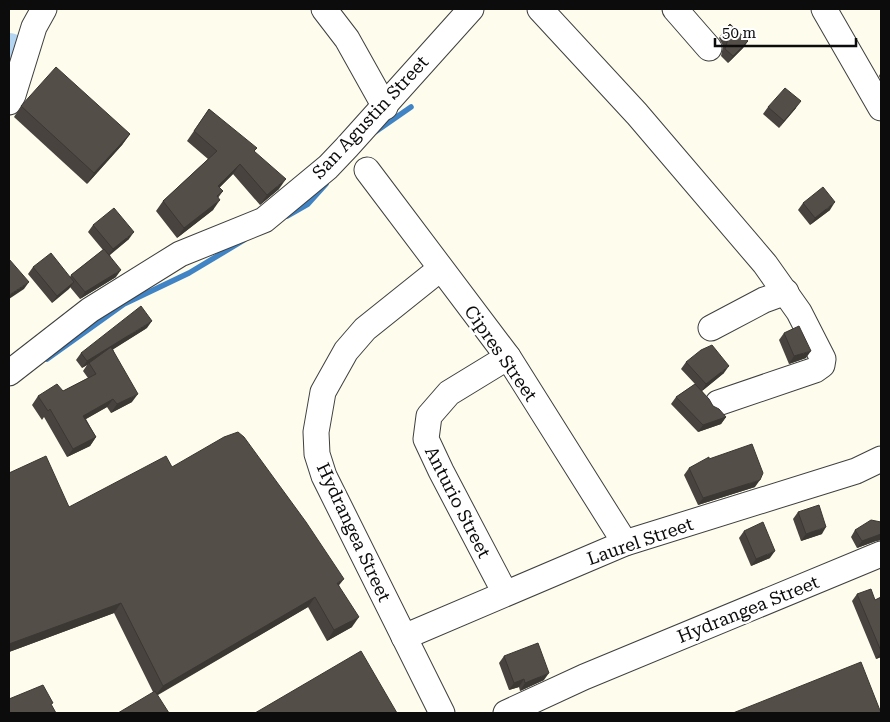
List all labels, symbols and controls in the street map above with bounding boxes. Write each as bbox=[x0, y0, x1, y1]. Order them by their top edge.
scale bar bbox=[715, 15, 856, 47]
text: 50 m bbox=[722, 24, 757, 42]
street label: San Agustin Street bbox=[308, 51, 433, 183]
street label: Cipres Street bbox=[460, 301, 542, 405]
street label: Anturio Street bbox=[421, 443, 495, 562]
street label: Hydrangea Street bbox=[313, 459, 396, 605]
street label: Laurel Street bbox=[584, 513, 696, 569]
street label: Hydrangea Street bbox=[674, 571, 822, 647]

